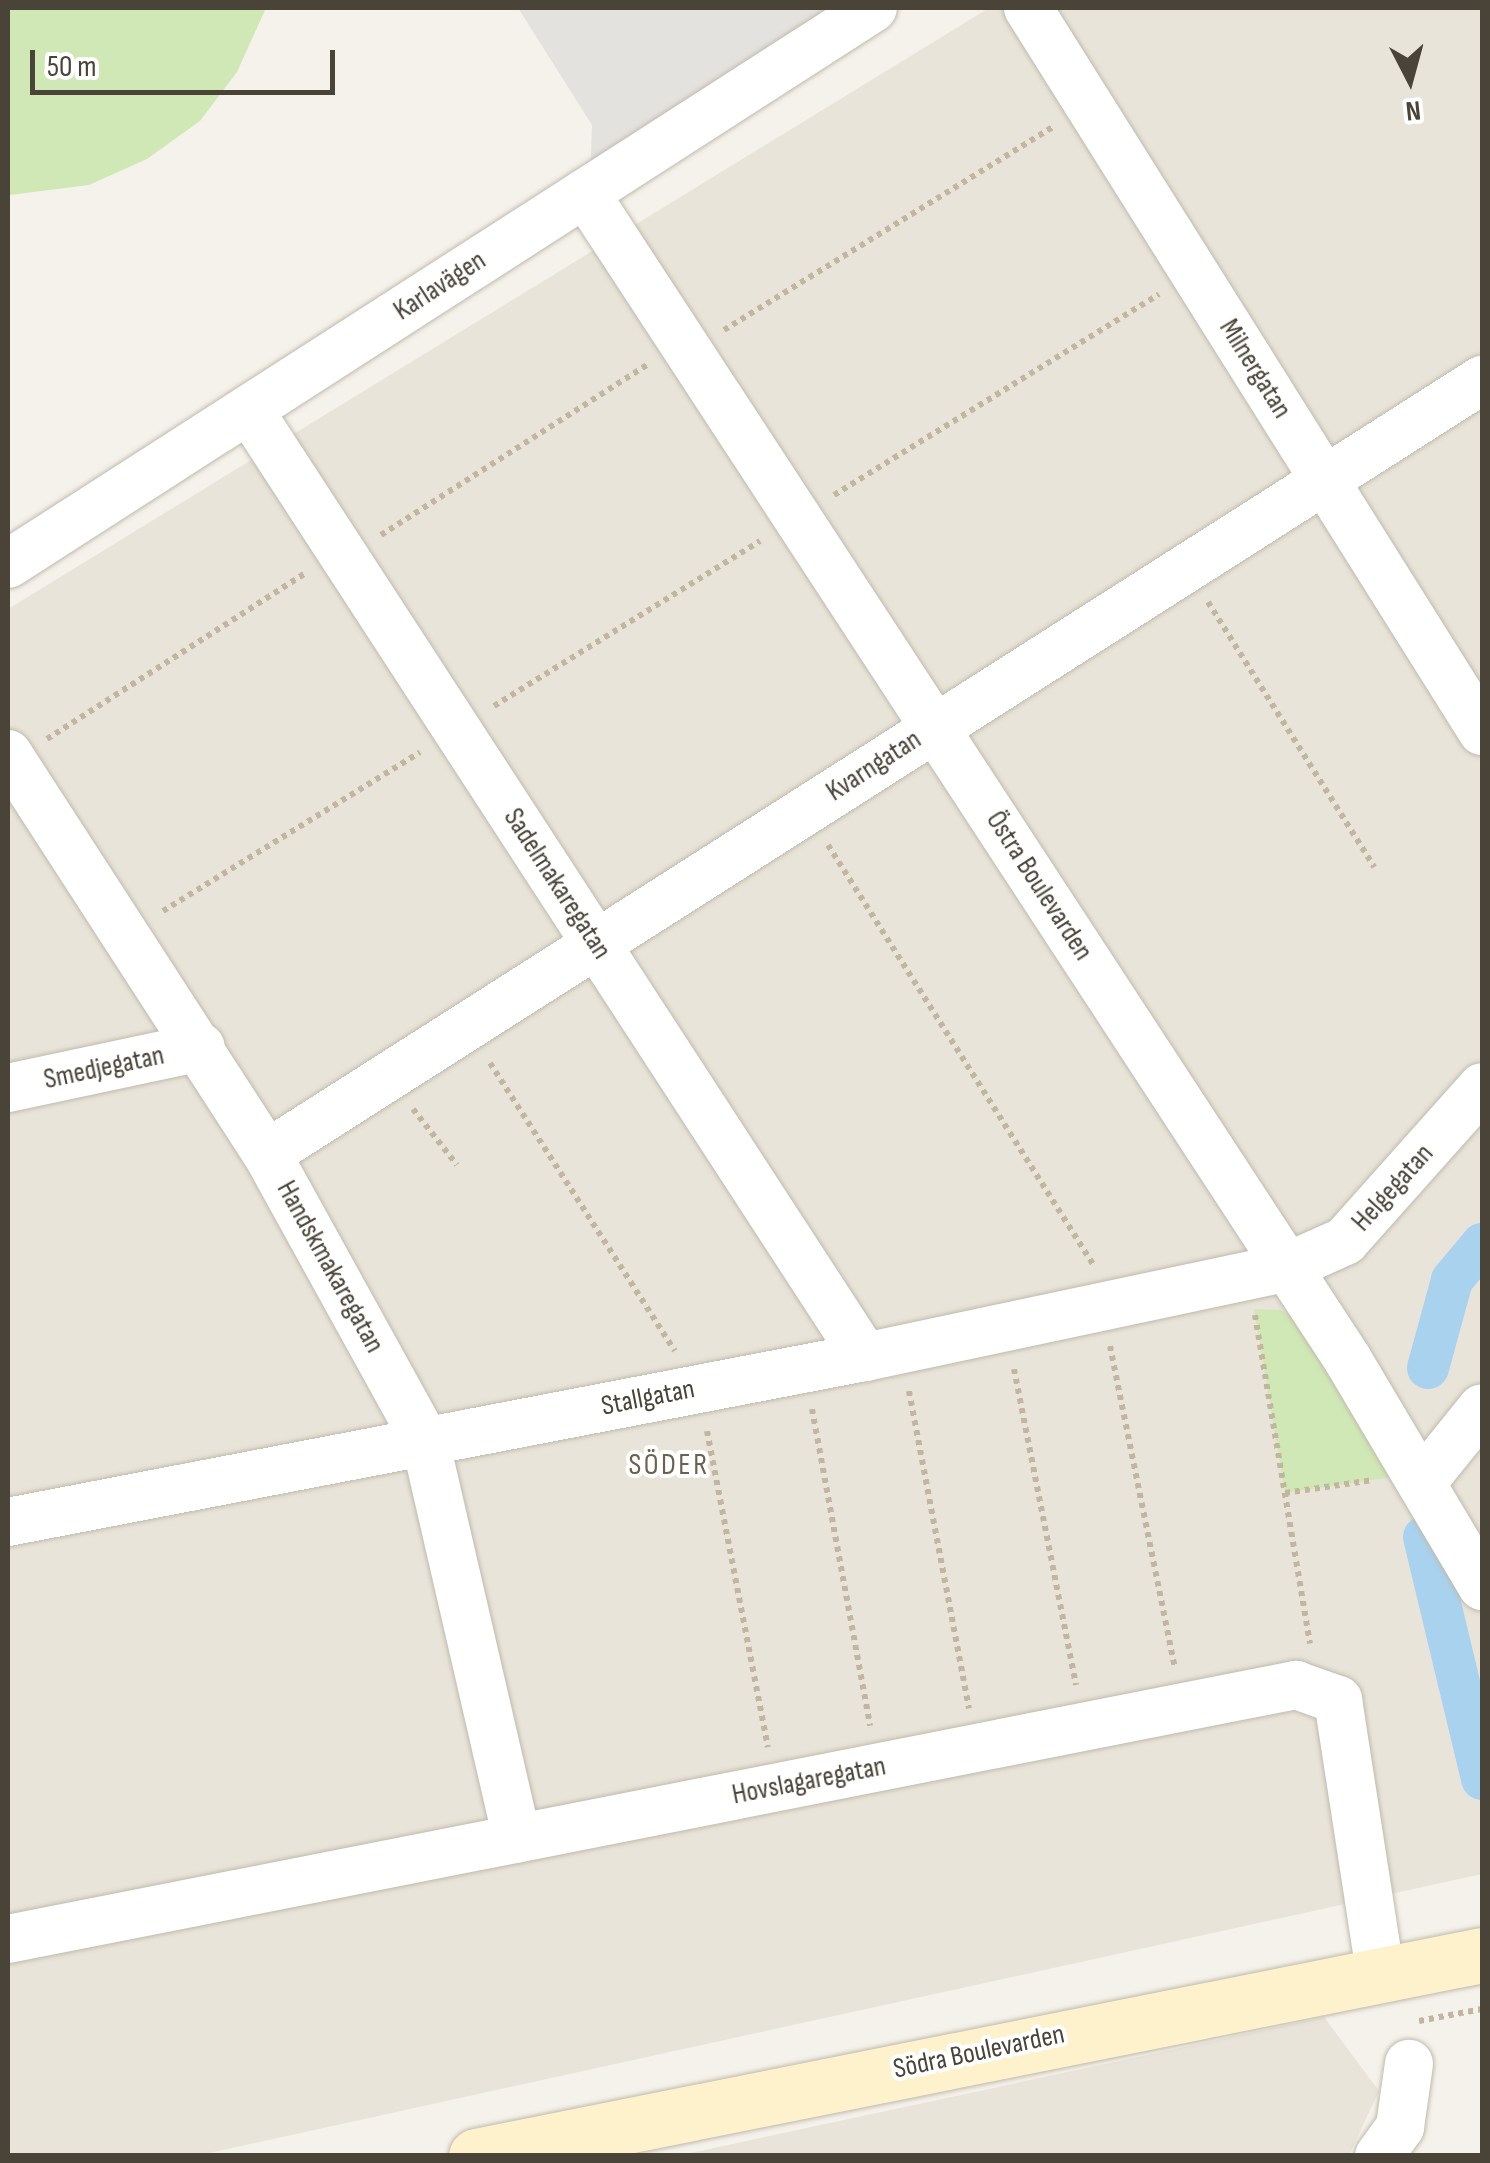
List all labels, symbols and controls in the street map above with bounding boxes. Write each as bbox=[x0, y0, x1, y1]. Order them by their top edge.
scale bar bbox=[35, 30, 340, 92]
north arrow bbox=[1360, 30, 1460, 130]
text: 50 m bbox=[47, 49, 96, 85]
text: N bbox=[1404, 93, 1422, 128]
street label: Karlavägen bbox=[388, 244, 492, 328]
street label: Milnergatan bbox=[1212, 313, 1298, 425]
street label: Kvarngatan bbox=[820, 723, 928, 809]
street label: Sadelmakaregatan bbox=[496, 802, 618, 966]
street label: Östra Boulevarden bbox=[978, 805, 1100, 967]
street label: Smedjegatan bbox=[41, 1039, 167, 1097]
street label: Helgegatan bbox=[1345, 1137, 1441, 1239]
street label: Handskmakaregatan bbox=[269, 1175, 391, 1359]
street label: Stallgatan bbox=[598, 1373, 698, 1423]
district label: SÖDER bbox=[628, 1447, 710, 1483]
street label: Hovslagaregatan bbox=[729, 1750, 889, 1812]
street label: Södra Boulevarden bbox=[890, 2017, 1068, 2087]

